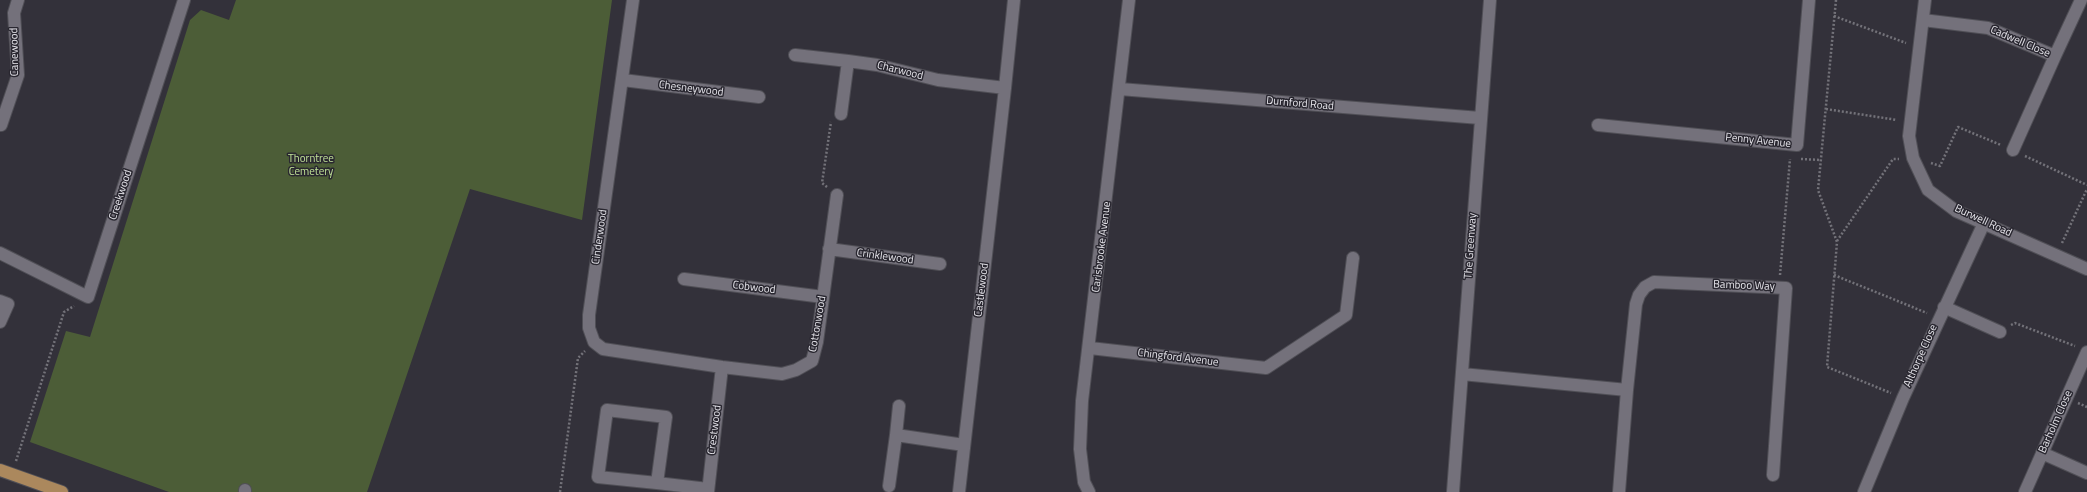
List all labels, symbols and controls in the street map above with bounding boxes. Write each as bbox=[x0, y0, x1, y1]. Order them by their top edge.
street label: Cadwell Close bbox=[1988, 23, 2052, 61]
street label: Canewood bbox=[8, 28, 22, 76]
street label: Charwood bbox=[876, 59, 924, 83]
street label: Chesneywood bbox=[658, 78, 724, 100]
street label: Durnford Road bbox=[1266, 94, 1334, 114]
street label: Penny Avenue bbox=[1725, 131, 1791, 151]
park label: Thorntree Cemetery bbox=[288, 152, 334, 178]
street label: Creekwood bbox=[107, 168, 135, 222]
street label: Carisbrooke Avenue bbox=[1090, 201, 1114, 293]
street label: Burwell Road bbox=[1952, 202, 2014, 240]
street label: Cinderwood bbox=[590, 209, 610, 265]
street label: The Greenway bbox=[1462, 213, 1480, 279]
street label: Crinklewood bbox=[856, 246, 914, 268]
street label: Castlewood bbox=[972, 262, 992, 318]
street label: Bamboo Way bbox=[1713, 278, 1775, 294]
street label: Cobwood bbox=[732, 279, 776, 297]
street label: Cottonwood bbox=[807, 295, 829, 353]
street label: Althorpe Close bbox=[1901, 323, 1941, 389]
street label: Chingford Avenue bbox=[1137, 346, 1219, 370]
street label: Barholm Close bbox=[2036, 389, 2076, 455]
street label: Crestwood bbox=[705, 404, 725, 456]

